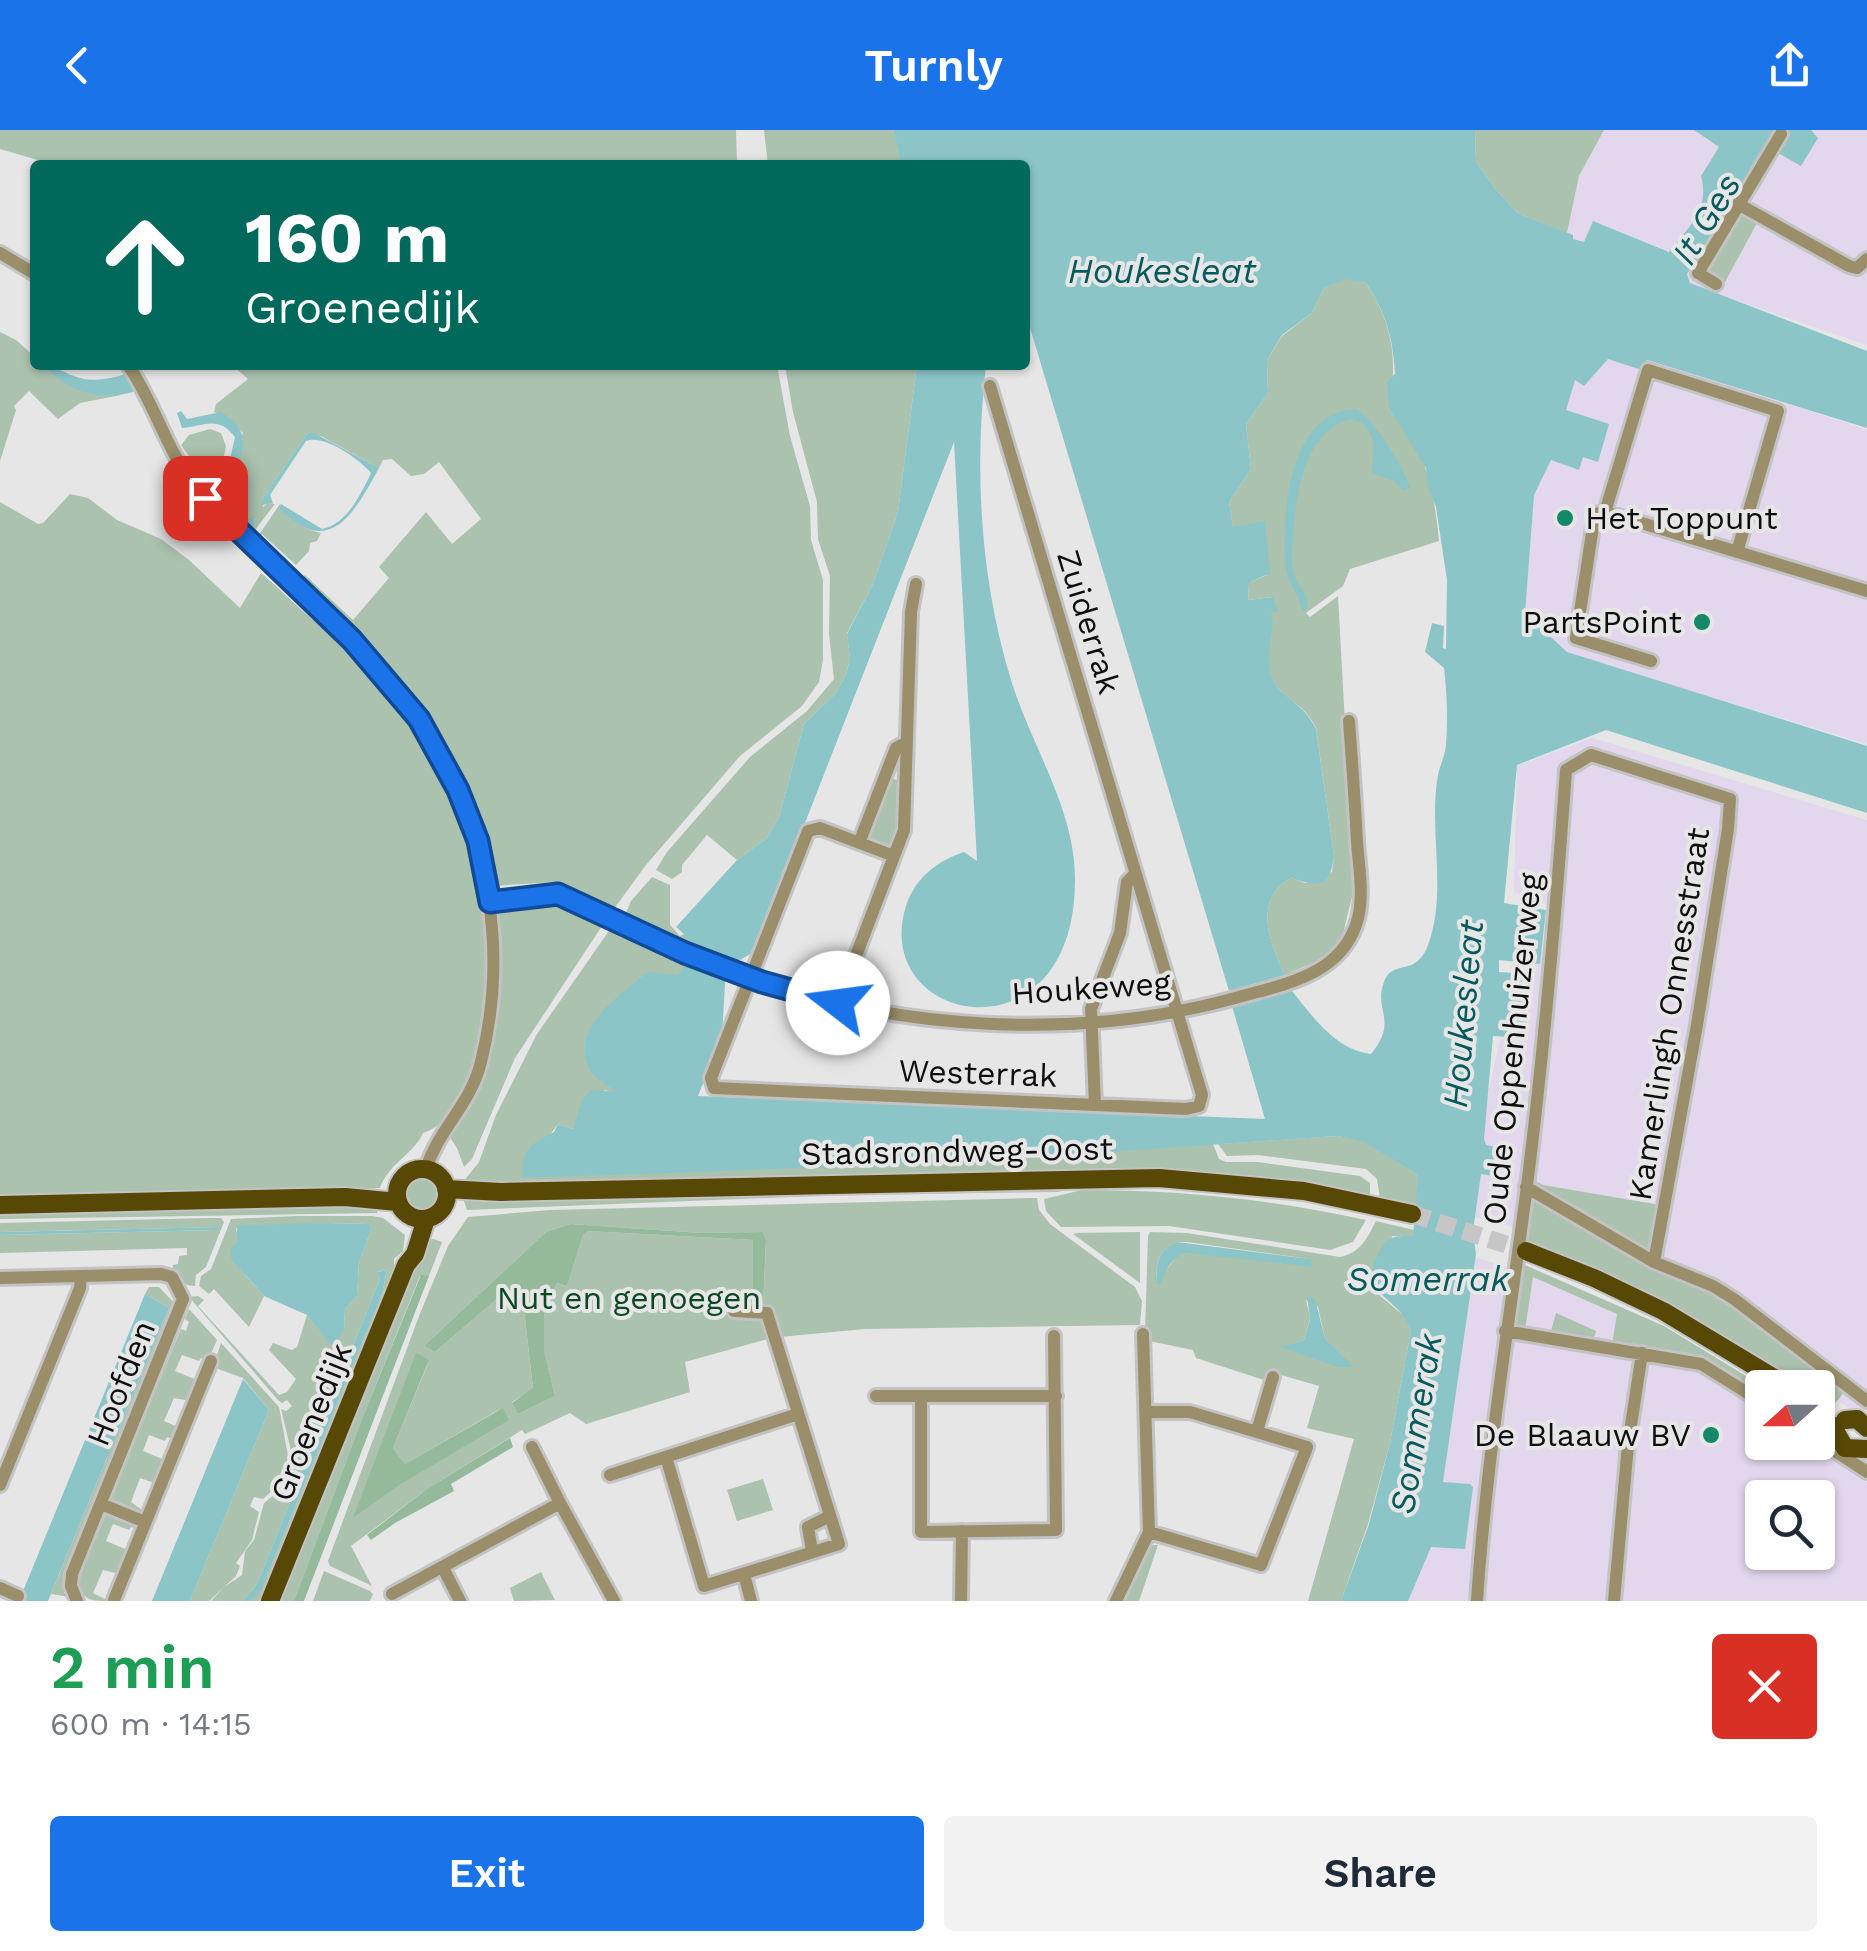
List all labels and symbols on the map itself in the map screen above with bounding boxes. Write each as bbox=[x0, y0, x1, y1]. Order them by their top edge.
water label: It Ges bbox=[1663, 166, 1749, 272]
water label: Houkesleat bbox=[1068, 250, 1257, 292]
pin bbox=[163, 456, 248, 541]
place label: Het Toppunt bbox=[1585, 499, 1778, 537]
marker: Het Toppunt bbox=[1554, 507, 1576, 529]
street label: Zuiderrak bbox=[1049, 546, 1129, 698]
place label: PartsPoint bbox=[1522, 603, 1682, 641]
marker: PartsPoint bbox=[1691, 611, 1713, 633]
street label: Kamerlingh Onnesstraat bbox=[1621, 825, 1717, 1203]
street label: Oude Oppenhuizerweg bbox=[1475, 870, 1549, 1227]
water label: Houkesleat bbox=[1434, 917, 1492, 1110]
position arrow bbox=[786, 951, 890, 1055]
street label: Houkeweg bbox=[1010, 963, 1173, 1013]
street label: Westerrak bbox=[898, 1051, 1058, 1095]
street label: Stadsrondweg-Oost bbox=[801, 1129, 1113, 1173]
water label: Somerrak bbox=[1347, 1258, 1510, 1300]
park label: Nut en genoegen bbox=[497, 1279, 761, 1317]
street label: Hoofden bbox=[79, 1315, 163, 1451]
water label: Sommerak bbox=[1381, 1330, 1451, 1517]
street label: Groenedijk bbox=[262, 1338, 360, 1506]
north arrow bbox=[1745, 1370, 1835, 1460]
place label: De Blaauw BV bbox=[1474, 1416, 1691, 1454]
marker: De Blaauw BV bbox=[1700, 1424, 1722, 1446]

